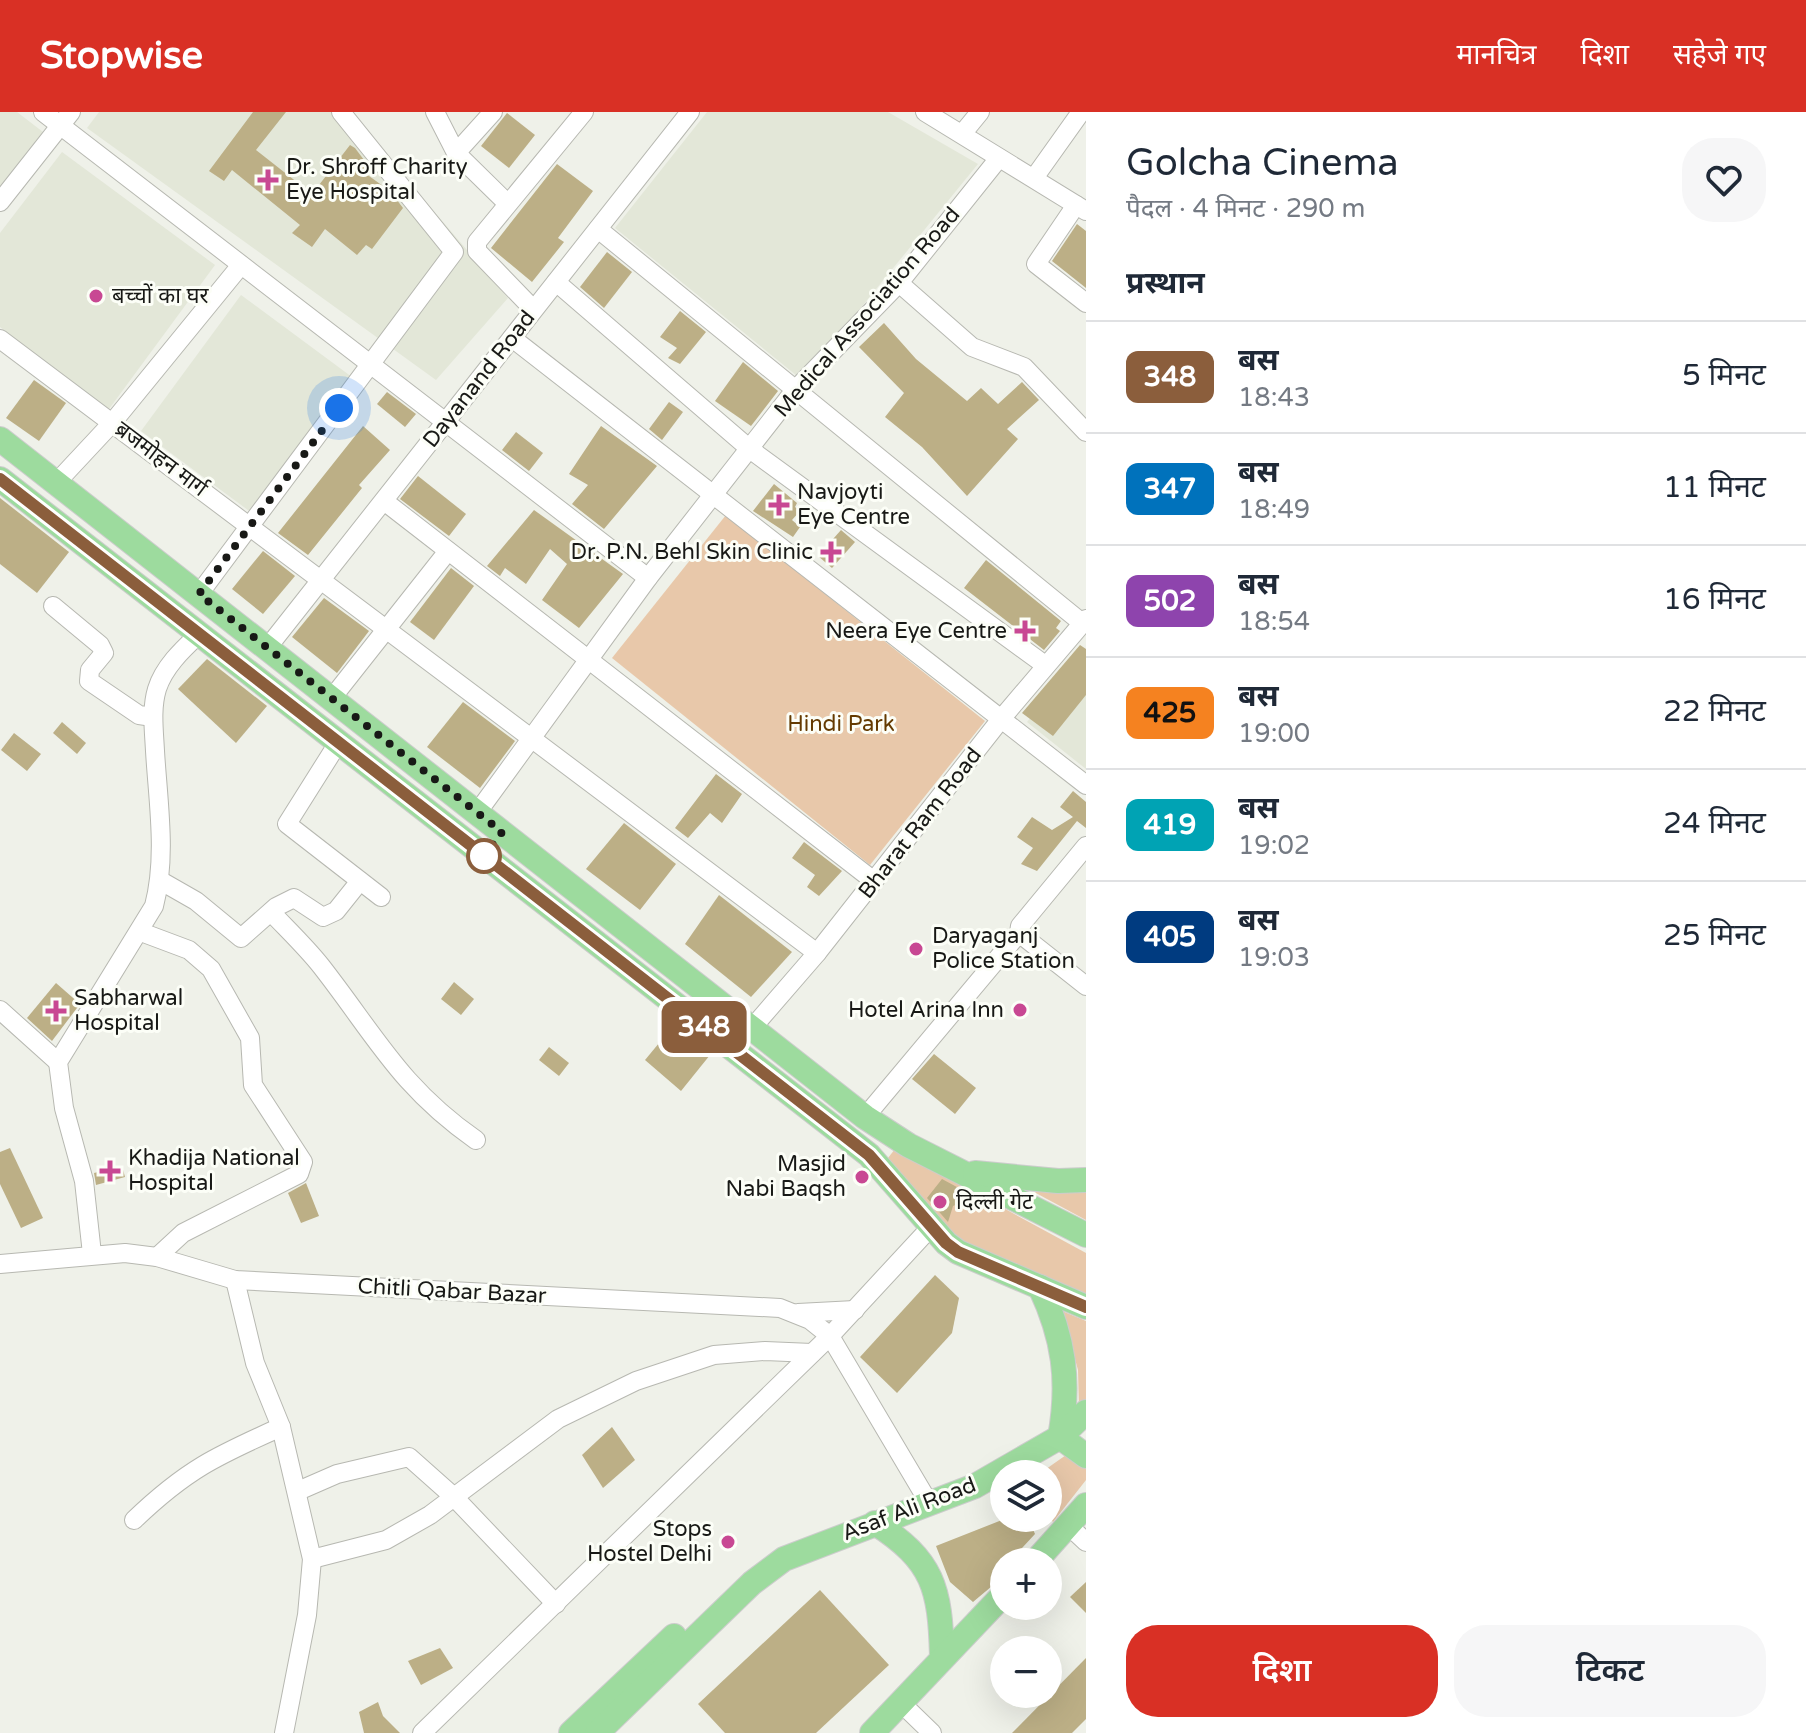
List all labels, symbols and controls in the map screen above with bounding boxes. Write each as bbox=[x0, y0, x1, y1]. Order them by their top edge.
text: Stopwise bbox=[40, 33, 203, 79]
text: मानचित्र bbox=[1456, 38, 1536, 72]
text: दिशा bbox=[1580, 38, 1629, 72]
text: सहेजे गए bbox=[1673, 38, 1766, 72]
button: heart bbox=[1682, 138, 1766, 222]
text: Golcha Cinema bbox=[1126, 140, 1399, 186]
place label: Dr. Shroff Charity Eye Hospital bbox=[286, 154, 468, 205]
marker: Dr. Shroff Charity Eye Hospital bbox=[257, 169, 279, 191]
text: पैदल · 4 मिनट · 290 m bbox=[1126, 193, 1365, 224]
street label: Medical Association Road bbox=[769, 202, 965, 422]
text: प्रस्थान bbox=[1126, 265, 1205, 302]
place label: बच्चों का घर bbox=[112, 283, 210, 309]
marker: बच्चों का घर bbox=[87, 287, 105, 305]
street label: Dayanand Road bbox=[417, 305, 541, 453]
text: बस bbox=[1238, 342, 1279, 379]
text: 5 मिनट bbox=[1682, 357, 1766, 394]
text: 348 bbox=[1144, 360, 1196, 394]
text: 18:43 bbox=[1238, 382, 1310, 413]
your location bbox=[319, 388, 359, 428]
street label: ब्रजमोहन मार्ग bbox=[110, 416, 213, 503]
text: बस bbox=[1238, 454, 1279, 491]
text: 11 मिनट bbox=[1663, 469, 1766, 506]
text: 347 bbox=[1144, 472, 1196, 506]
place label: Navjoyti Eye Centre bbox=[797, 479, 910, 530]
marker: Navjoyti Eye Centre bbox=[768, 494, 790, 516]
text: 18:49 bbox=[1238, 494, 1310, 525]
place label: Dr. P.N. Behl Skin Clinic bbox=[571, 539, 813, 565]
marker: Dr. P.N. Behl Skin Clinic bbox=[820, 541, 842, 563]
text: बस bbox=[1238, 566, 1279, 603]
text: 16 मिनट bbox=[1663, 581, 1766, 618]
text: 502 bbox=[1144, 584, 1196, 618]
text: 18:54 bbox=[1238, 606, 1310, 637]
place label: Neera Eye Centre bbox=[825, 618, 1007, 644]
marker: Neera Eye Centre bbox=[1014, 620, 1036, 642]
text: बस bbox=[1238, 678, 1279, 715]
text: 22 मिनट bbox=[1663, 693, 1766, 730]
text: 425 bbox=[1144, 696, 1196, 730]
park label: Hindi Park bbox=[787, 711, 895, 737]
text: 19:00 bbox=[1238, 718, 1310, 749]
street label: Bharat Ram Road bbox=[853, 742, 987, 904]
text: बस bbox=[1238, 790, 1279, 827]
text: 24 मिनट bbox=[1663, 805, 1766, 842]
text: 419 bbox=[1144, 808, 1196, 842]
text: 19:02 bbox=[1238, 830, 1310, 861]
unlabelled marker bbox=[467, 839, 501, 873]
text: बस bbox=[1238, 902, 1279, 939]
text: 25 मिनट bbox=[1663, 917, 1766, 954]
text: 405 bbox=[1144, 920, 1196, 954]
place label: Daryaganj Police Station bbox=[932, 923, 1075, 974]
marker: Daryaganj Police Station bbox=[907, 940, 925, 958]
text: 19:03 bbox=[1238, 942, 1310, 973]
place label: Sabharwal Hospital bbox=[74, 985, 183, 1036]
place label: Hotel Arina Inn bbox=[848, 997, 1004, 1023]
marker: Sabharwal Hospital bbox=[45, 1000, 67, 1022]
line badge: 348 bbox=[658, 1001, 750, 1053]
marker: Hotel Arina Inn bbox=[1011, 1001, 1029, 1019]
text: 348 bbox=[678, 1010, 730, 1044]
place label: Khadija National Hospital bbox=[128, 1145, 300, 1196]
place label: Masjid Nabi Baqsh bbox=[725, 1151, 846, 1202]
marker: Khadija National Hospital bbox=[99, 1160, 121, 1182]
marker: Masjid Nabi Baqsh bbox=[853, 1168, 871, 1186]
place label: दिल्ली गेट bbox=[956, 1188, 1034, 1215]
marker: दिल्ली गेट bbox=[931, 1193, 949, 1211]
street label: Chitli Qabar Bazar bbox=[357, 1273, 548, 1309]
map controls bbox=[990, 1460, 1062, 1708]
button: layers bbox=[990, 1460, 1062, 1532]
street label: Asaf Ali Road bbox=[838, 1472, 980, 1546]
place label: Stops Hostel Delhi bbox=[587, 1516, 712, 1567]
marker: Stops Hostel Delhi bbox=[719, 1533, 737, 1551]
button: + bbox=[990, 1548, 1062, 1620]
button: दिशा bbox=[1126, 1625, 1438, 1717]
button: टिकट bbox=[1454, 1625, 1766, 1717]
button: − bbox=[990, 1636, 1062, 1708]

